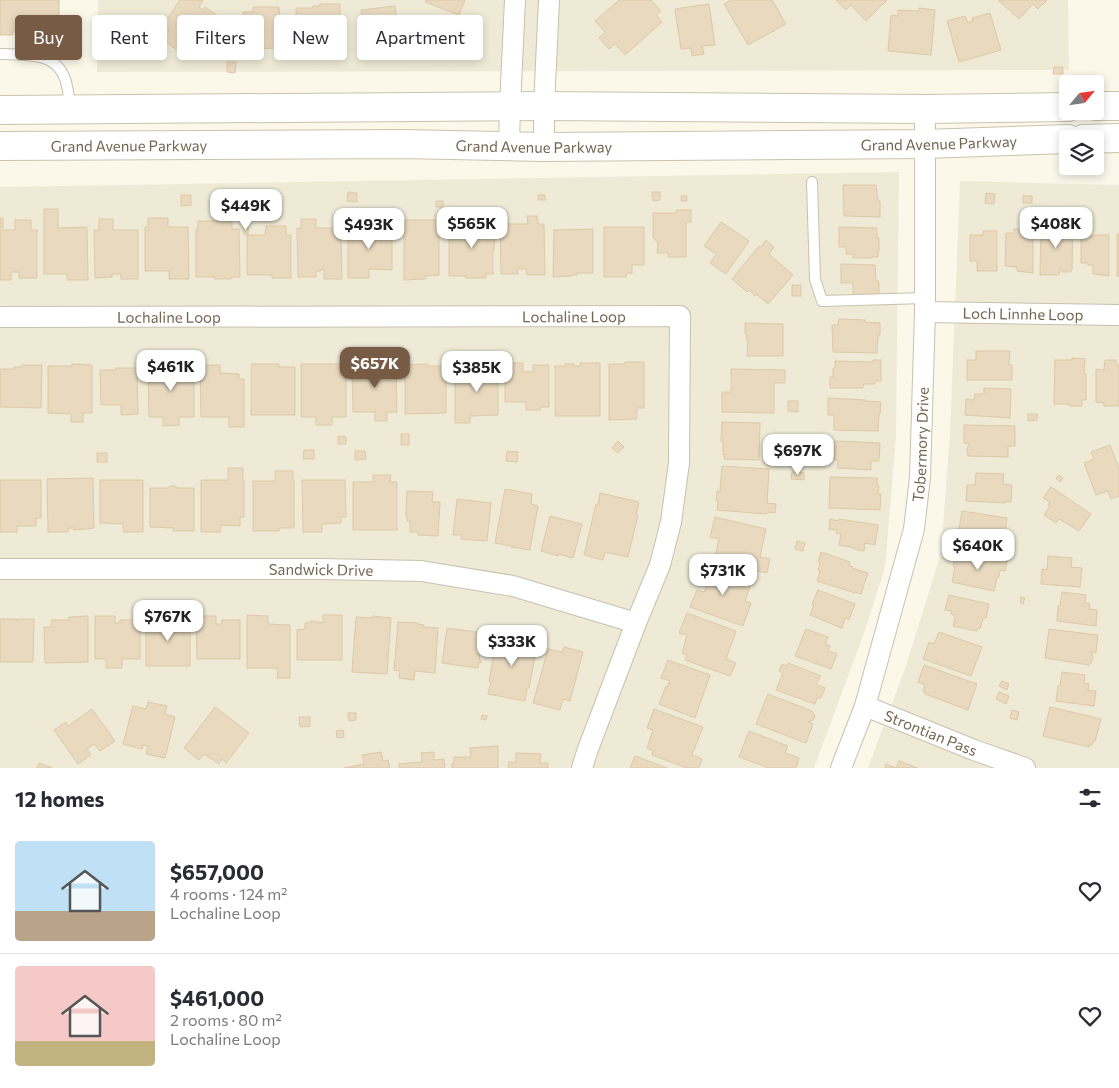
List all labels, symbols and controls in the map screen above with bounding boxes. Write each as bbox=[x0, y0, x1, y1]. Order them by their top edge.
chip: Buy bbox=[15, 15, 82, 60]
chip: Rent bbox=[92, 15, 167, 60]
chip: Filters bbox=[177, 15, 264, 60]
chip: New bbox=[274, 15, 347, 60]
chip: Apartment bbox=[357, 15, 483, 60]
north arrow bbox=[1059, 75, 1104, 120]
map controls bbox=[1059, 75, 1104, 175]
button: layers bbox=[1059, 130, 1104, 175]
street label: Grand Avenue Parkway bbox=[861, 132, 1018, 154]
street label: Grand Avenue Parkway bbox=[51, 136, 208, 155]
street label: Grand Avenue Parkway bbox=[456, 136, 613, 156]
pin: $449K bbox=[211, 188, 281, 231]
text: $449K bbox=[221, 195, 271, 214]
pin: $565K bbox=[437, 206, 507, 249]
pin: $408K bbox=[1021, 206, 1091, 249]
pin: $493K bbox=[334, 208, 404, 250]
text: $565K bbox=[448, 213, 496, 232]
text: $408K bbox=[1031, 213, 1081, 232]
text: $493K bbox=[344, 214, 394, 233]
street label: Loch Linnhe Loop bbox=[962, 304, 1084, 323]
street label: Lochaline Loop bbox=[522, 307, 626, 325]
street label: Lochaline Loop bbox=[117, 308, 221, 326]
pin: $657K bbox=[340, 346, 410, 389]
pin: $461K bbox=[136, 350, 206, 392]
pin: $385K bbox=[442, 350, 512, 393]
text: $657K bbox=[351, 353, 399, 372]
text: $461K bbox=[147, 356, 195, 375]
text: $385K bbox=[453, 357, 501, 376]
street label: Tobermory Drive bbox=[908, 387, 932, 503]
pin: $697K bbox=[763, 434, 833, 476]
text: $697K bbox=[774, 440, 822, 459]
pin: $640K bbox=[943, 528, 1013, 571]
text: $640K bbox=[953, 535, 1003, 554]
pin: $731K bbox=[688, 554, 758, 596]
street label: Sandwick Drive bbox=[269, 560, 374, 579]
text: $731K bbox=[700, 560, 746, 579]
pin: $767K bbox=[133, 600, 203, 642]
text: $767K bbox=[144, 606, 192, 625]
pin: $333K bbox=[477, 624, 547, 667]
text: $333K bbox=[488, 631, 536, 650]
street label: Strontian Pass bbox=[882, 706, 980, 759]
icon: filters bbox=[1076, 784, 1104, 812]
text: 12 homes bbox=[15, 786, 104, 811]
text: $657,000 bbox=[170, 859, 264, 884]
icon: home bbox=[55, 861, 115, 921]
icon: heart bbox=[1076, 877, 1104, 905]
text: 4 rooms · 124 m² bbox=[170, 884, 288, 903]
text: Lochaline Loop bbox=[170, 903, 281, 922]
text: $461,000 bbox=[170, 985, 264, 1010]
icon: home bbox=[55, 986, 115, 1046]
icon: heart bbox=[1076, 1002, 1104, 1030]
text: 2 rooms · 80 m² bbox=[170, 1010, 282, 1029]
text: Lochaline Loop bbox=[170, 1029, 281, 1048]

